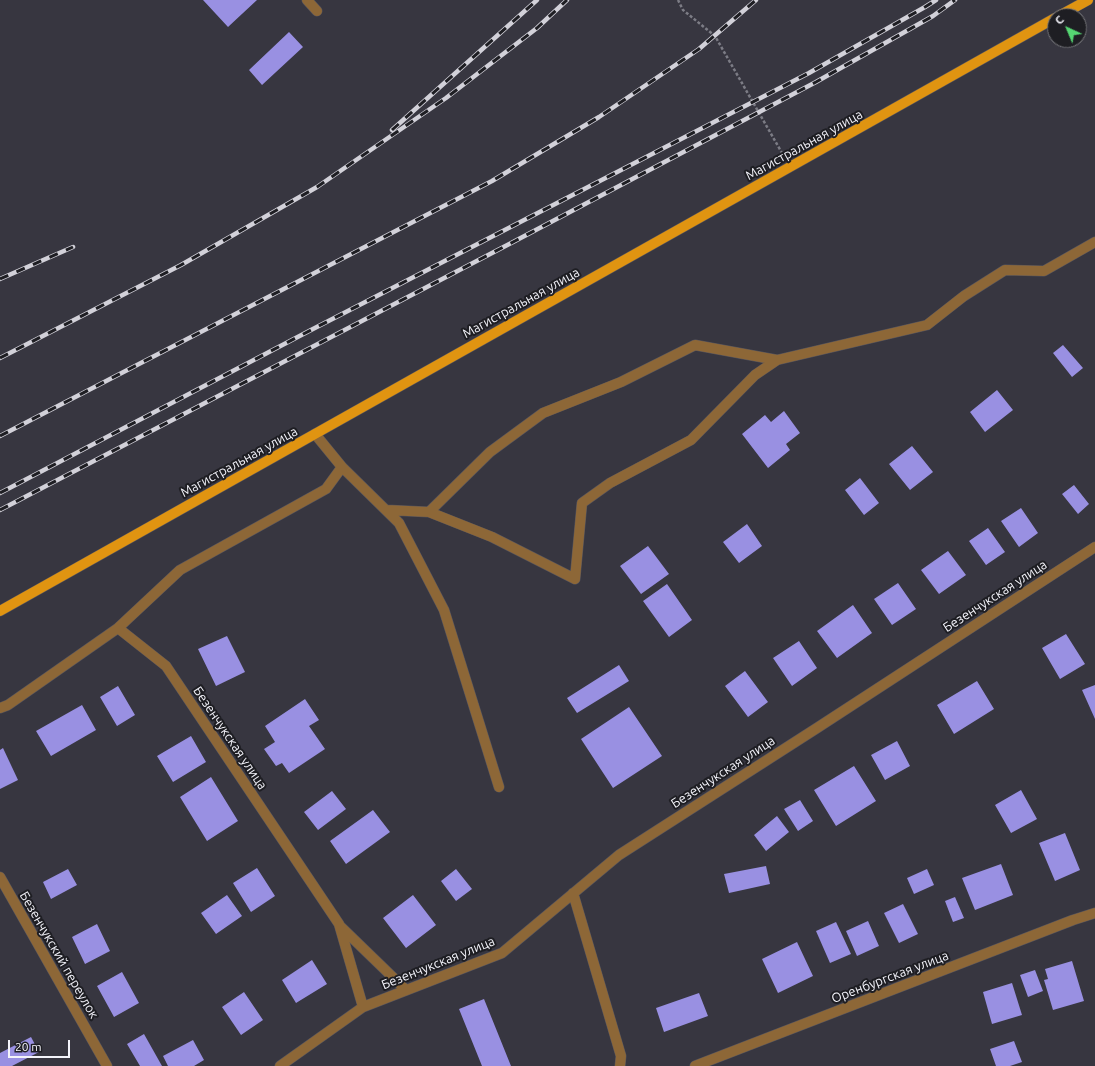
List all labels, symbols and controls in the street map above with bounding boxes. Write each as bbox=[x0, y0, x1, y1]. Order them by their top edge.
north arrow bbox=[1047, 8, 1087, 48]
text: С bbox=[1053, 13, 1066, 27]
street label: Магистральная улица bbox=[743, 106, 865, 184]
street label: Магистральная улица bbox=[460, 264, 582, 342]
street label: Магистральная улица bbox=[178, 423, 300, 501]
street label: Безенчукская улица bbox=[940, 557, 1050, 635]
street label: Безенчукская улица bbox=[190, 684, 270, 792]
street label: Безенчукская улица bbox=[668, 733, 778, 811]
street label: Безенчукский переулок bbox=[16, 889, 102, 1021]
street label: Безенчукская улица bbox=[379, 933, 497, 993]
street label: Оренбургская улица bbox=[829, 947, 951, 1007]
scale bar bbox=[10, 1032, 72, 1058]
text: 20 m bbox=[15, 1040, 42, 1053]

